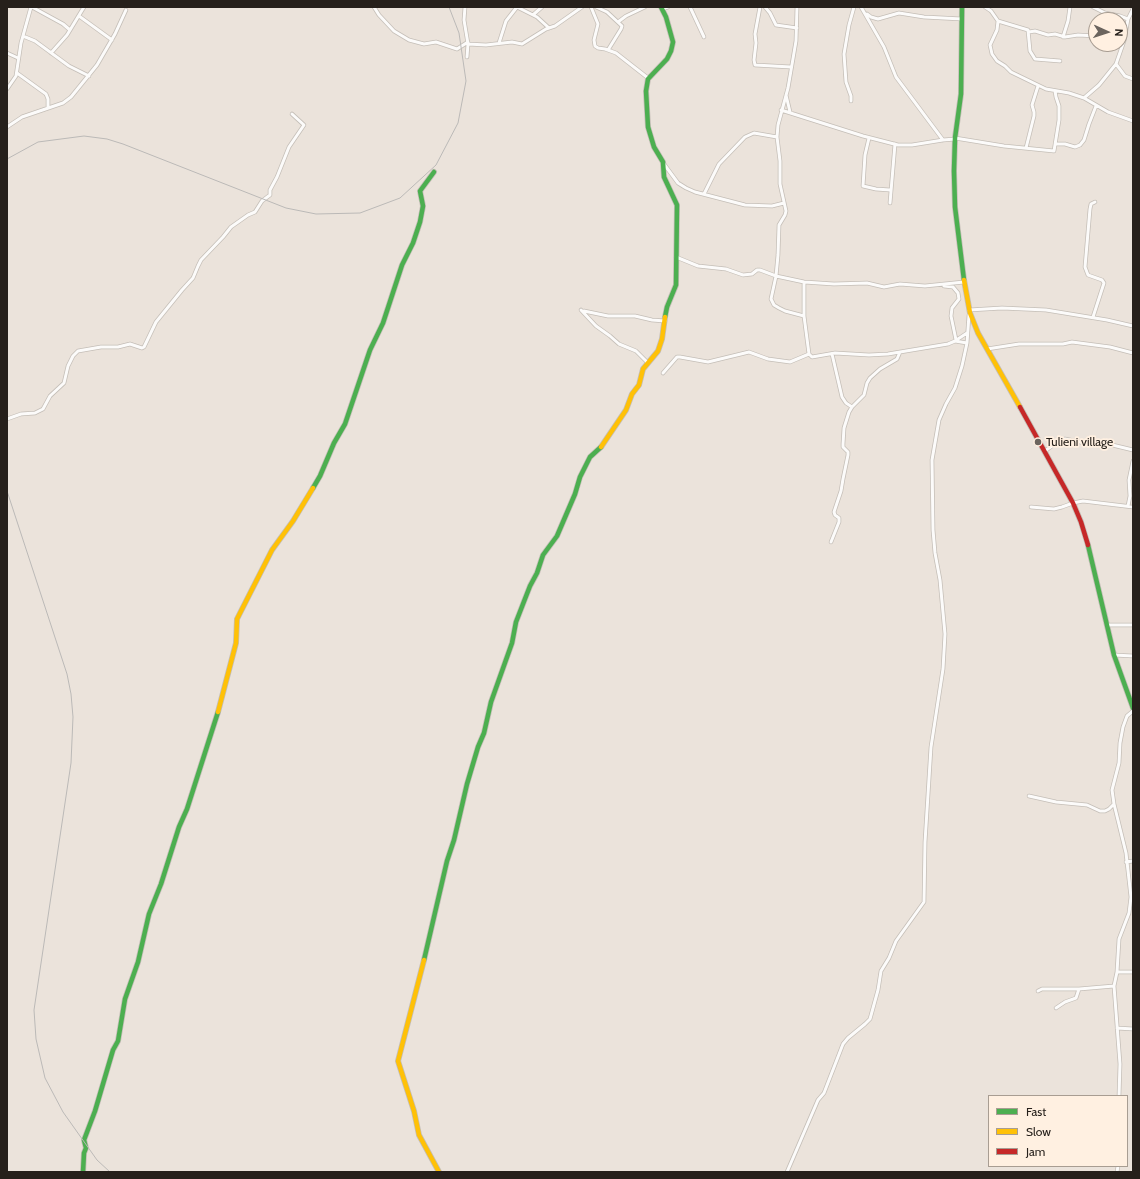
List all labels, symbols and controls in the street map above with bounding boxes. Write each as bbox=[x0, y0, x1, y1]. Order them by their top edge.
north arrow bbox=[1088, 12, 1128, 52]
text: N bbox=[1112, 28, 1126, 37]
place label: Tulieni village bbox=[1046, 435, 1113, 449]
marker: Tulieni village bbox=[1033, 437, 1043, 447]
legend bbox=[988, 1095, 1128, 1167]
text: Fast bbox=[1026, 1104, 1046, 1119]
text: Slow bbox=[1026, 1124, 1051, 1139]
text: Jam bbox=[1026, 1144, 1045, 1159]

